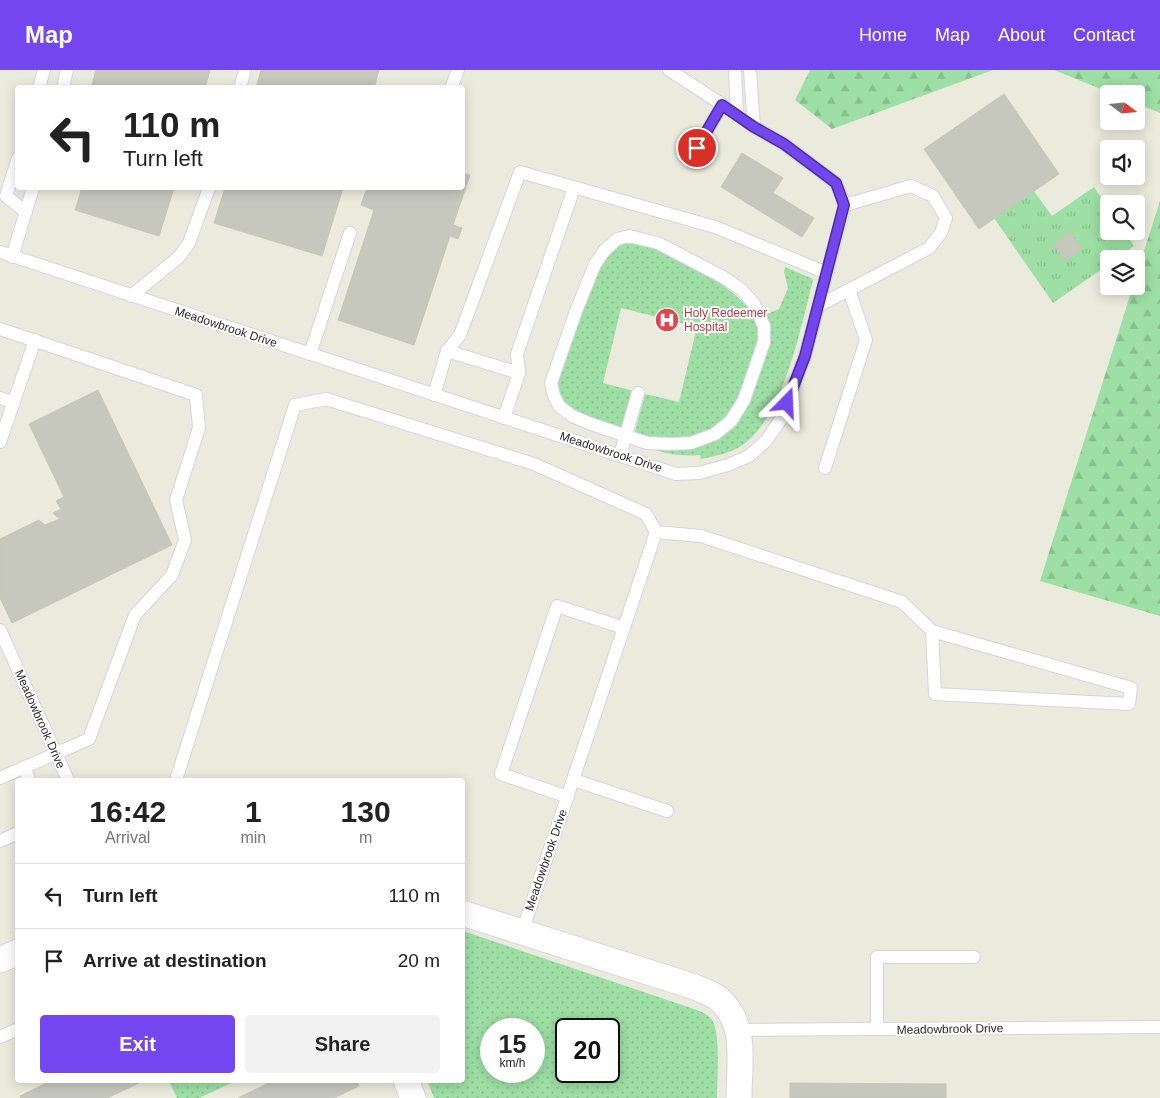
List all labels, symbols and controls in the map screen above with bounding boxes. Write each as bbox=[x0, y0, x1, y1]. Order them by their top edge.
text: Map bbox=[25, 21, 73, 48]
text: Home bbox=[859, 25, 907, 45]
text: Map bbox=[935, 25, 970, 45]
text: About bbox=[998, 25, 1045, 45]
text: Contact bbox=[1073, 25, 1135, 45]
north arrow bbox=[1100, 85, 1145, 130]
map controls bbox=[1100, 85, 1145, 295]
icon: left bbox=[40, 105, 105, 170]
text: 110 m bbox=[123, 105, 220, 144]
pin bbox=[676, 127, 718, 169]
icon: arrive bbox=[683, 134, 711, 162]
button: sound bbox=[1100, 140, 1145, 185]
text: Turn left bbox=[123, 146, 203, 171]
button: search bbox=[1100, 195, 1145, 240]
button: layers bbox=[1100, 250, 1145, 295]
street label: Meadowbrook Drive bbox=[173, 304, 279, 350]
place label: Holy Redeemer Hospital bbox=[684, 306, 767, 334]
hospital icon: Holy Redeemer Hospital bbox=[654, 307, 680, 333]
position arrow bbox=[760, 376, 812, 428]
street label: Meadowbrook Drive bbox=[558, 429, 664, 475]
street label: Meadowbrook Drive bbox=[12, 667, 68, 771]
text: 16:42 bbox=[89, 795, 166, 828]
text: 1 bbox=[245, 795, 262, 828]
text: 130 bbox=[341, 795, 391, 828]
street label: Meadowbrook Drive bbox=[522, 807, 570, 913]
text: Arrival bbox=[105, 829, 150, 846]
text: min bbox=[240, 829, 266, 846]
text: m bbox=[359, 829, 372, 846]
icon: left bbox=[40, 882, 68, 910]
text: Turn left bbox=[83, 885, 158, 906]
text: 110 m bbox=[389, 885, 440, 906]
icon: arrive bbox=[40, 947, 68, 975]
text: Arrive at destination bbox=[83, 950, 267, 971]
text: 20 m bbox=[398, 950, 440, 971]
button: Exit bbox=[40, 1015, 235, 1073]
button: Share bbox=[245, 1015, 440, 1073]
speed limit sign: 20 bbox=[555, 1018, 620, 1083]
street label: Meadowbrook Drive bbox=[897, 1021, 1004, 1037]
text: 15 bbox=[499, 1030, 526, 1058]
text: km/h bbox=[499, 1056, 526, 1070]

